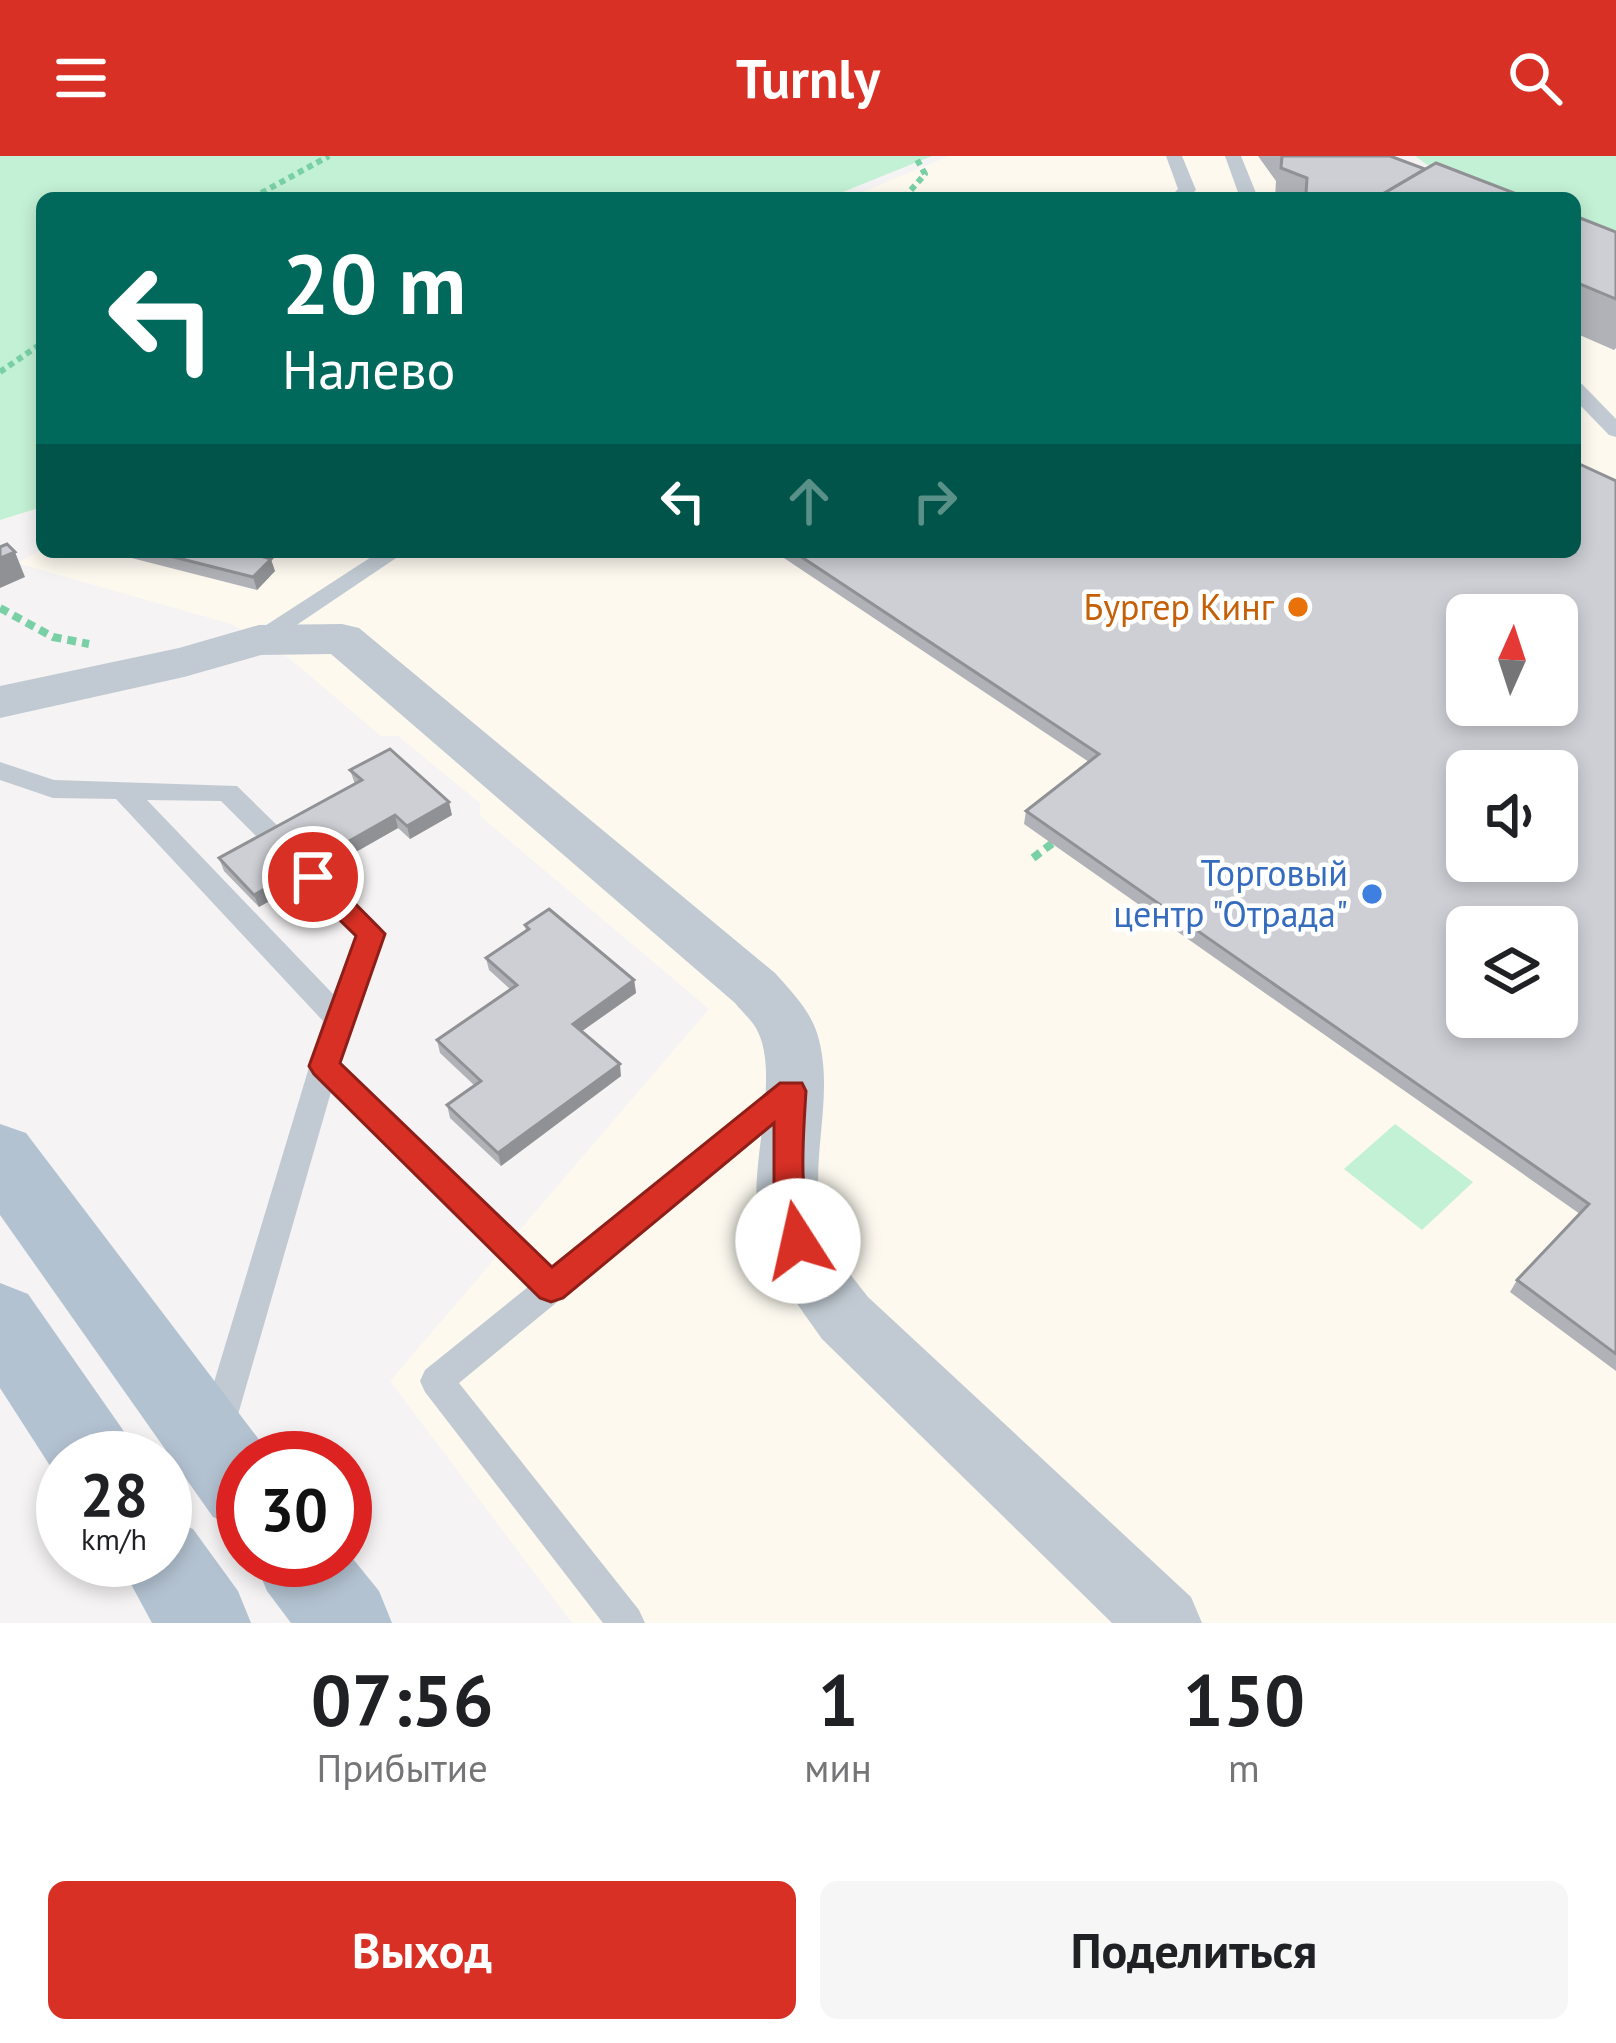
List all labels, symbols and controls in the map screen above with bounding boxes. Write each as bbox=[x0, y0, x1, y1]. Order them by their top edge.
text: Turnly bbox=[736, 43, 880, 113]
icon: menu bbox=[48, 45, 114, 111]
icon: search bbox=[1502, 45, 1568, 111]
text: 20 m bbox=[282, 228, 466, 337]
icon: left bbox=[84, 240, 240, 396]
text: Налево bbox=[282, 334, 456, 404]
icon: left bbox=[650, 468, 716, 534]
icon: ahead bbox=[776, 468, 842, 534]
icon: right bbox=[902, 468, 968, 534]
place label: Бургер Кинг bbox=[1084, 583, 1275, 630]
marker: Бургер Кинг bbox=[1285, 594, 1311, 620]
north arrow bbox=[1446, 594, 1578, 726]
map controls bbox=[1446, 594, 1578, 1038]
button: sound bbox=[1446, 750, 1578, 882]
pin bbox=[262, 826, 364, 928]
icon: arrive bbox=[280, 844, 346, 910]
place label: Торговый центр "Отрада" bbox=[1113, 849, 1348, 937]
marker: Торговый центр "Отрада" bbox=[1359, 881, 1385, 907]
button: layers bbox=[1446, 906, 1578, 1038]
position arrow bbox=[735, 1178, 861, 1304]
speed limit sign: 30 bbox=[216, 1431, 372, 1587]
text: 28 bbox=[80, 1455, 148, 1533]
text: km/h bbox=[81, 1519, 147, 1558]
text: 07:56 bbox=[311, 1653, 494, 1746]
text: 1 bbox=[818, 1653, 859, 1746]
text: 150 bbox=[1183, 1653, 1305, 1746]
text: Прибытие bbox=[316, 1742, 488, 1793]
text: мин bbox=[804, 1742, 872, 1793]
text: m bbox=[1228, 1742, 1260, 1793]
button: Выход bbox=[48, 1881, 796, 2019]
button: Поделиться bbox=[820, 1881, 1568, 2019]

